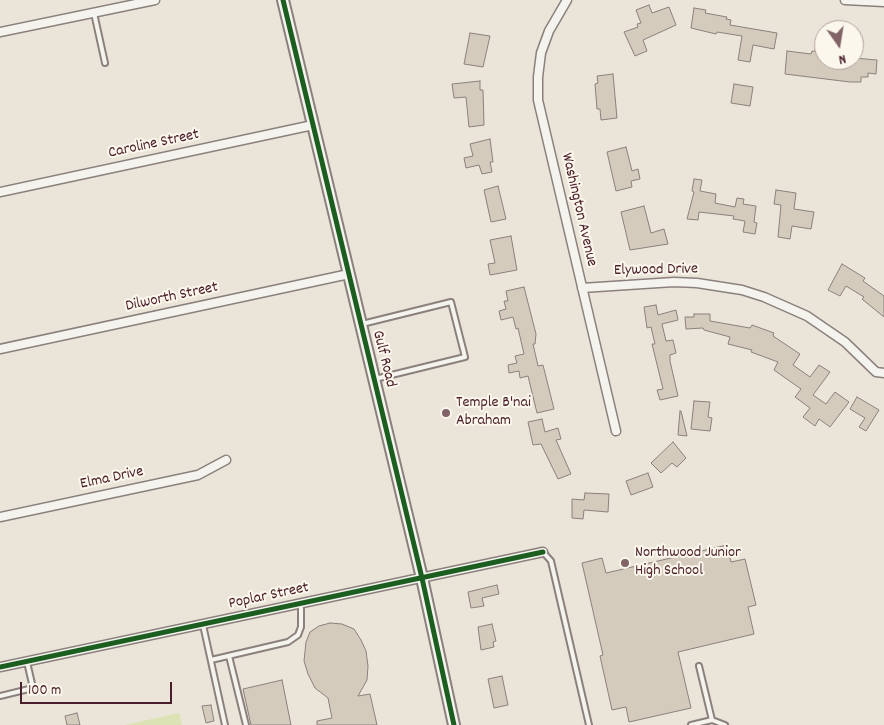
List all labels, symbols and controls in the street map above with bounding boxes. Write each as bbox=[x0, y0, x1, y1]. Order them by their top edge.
north arrow bbox=[814, 20, 864, 70]
text: N bbox=[837, 48, 848, 69]
street label: Caroline Street bbox=[107, 126, 201, 164]
street label: Washington Avenue bbox=[556, 151, 600, 269]
street label: Elywood Drive bbox=[614, 261, 698, 281]
street label: Dilworth Street bbox=[124, 279, 220, 317]
street label: Gulf Road bbox=[367, 329, 399, 389]
place label: Temple B'nai Abraham bbox=[456, 394, 531, 432]
marker: Temple B'nai Abraham bbox=[440, 407, 452, 419]
street label: Elma Drive bbox=[79, 463, 145, 495]
place label: Northwood Junior High School bbox=[635, 544, 741, 582]
marker: Northwood Junior High School bbox=[619, 557, 631, 569]
street label: Poplar Street bbox=[227, 579, 311, 615]
scale bar bbox=[22, 672, 175, 704]
text: 100 m bbox=[28, 680, 61, 702]

